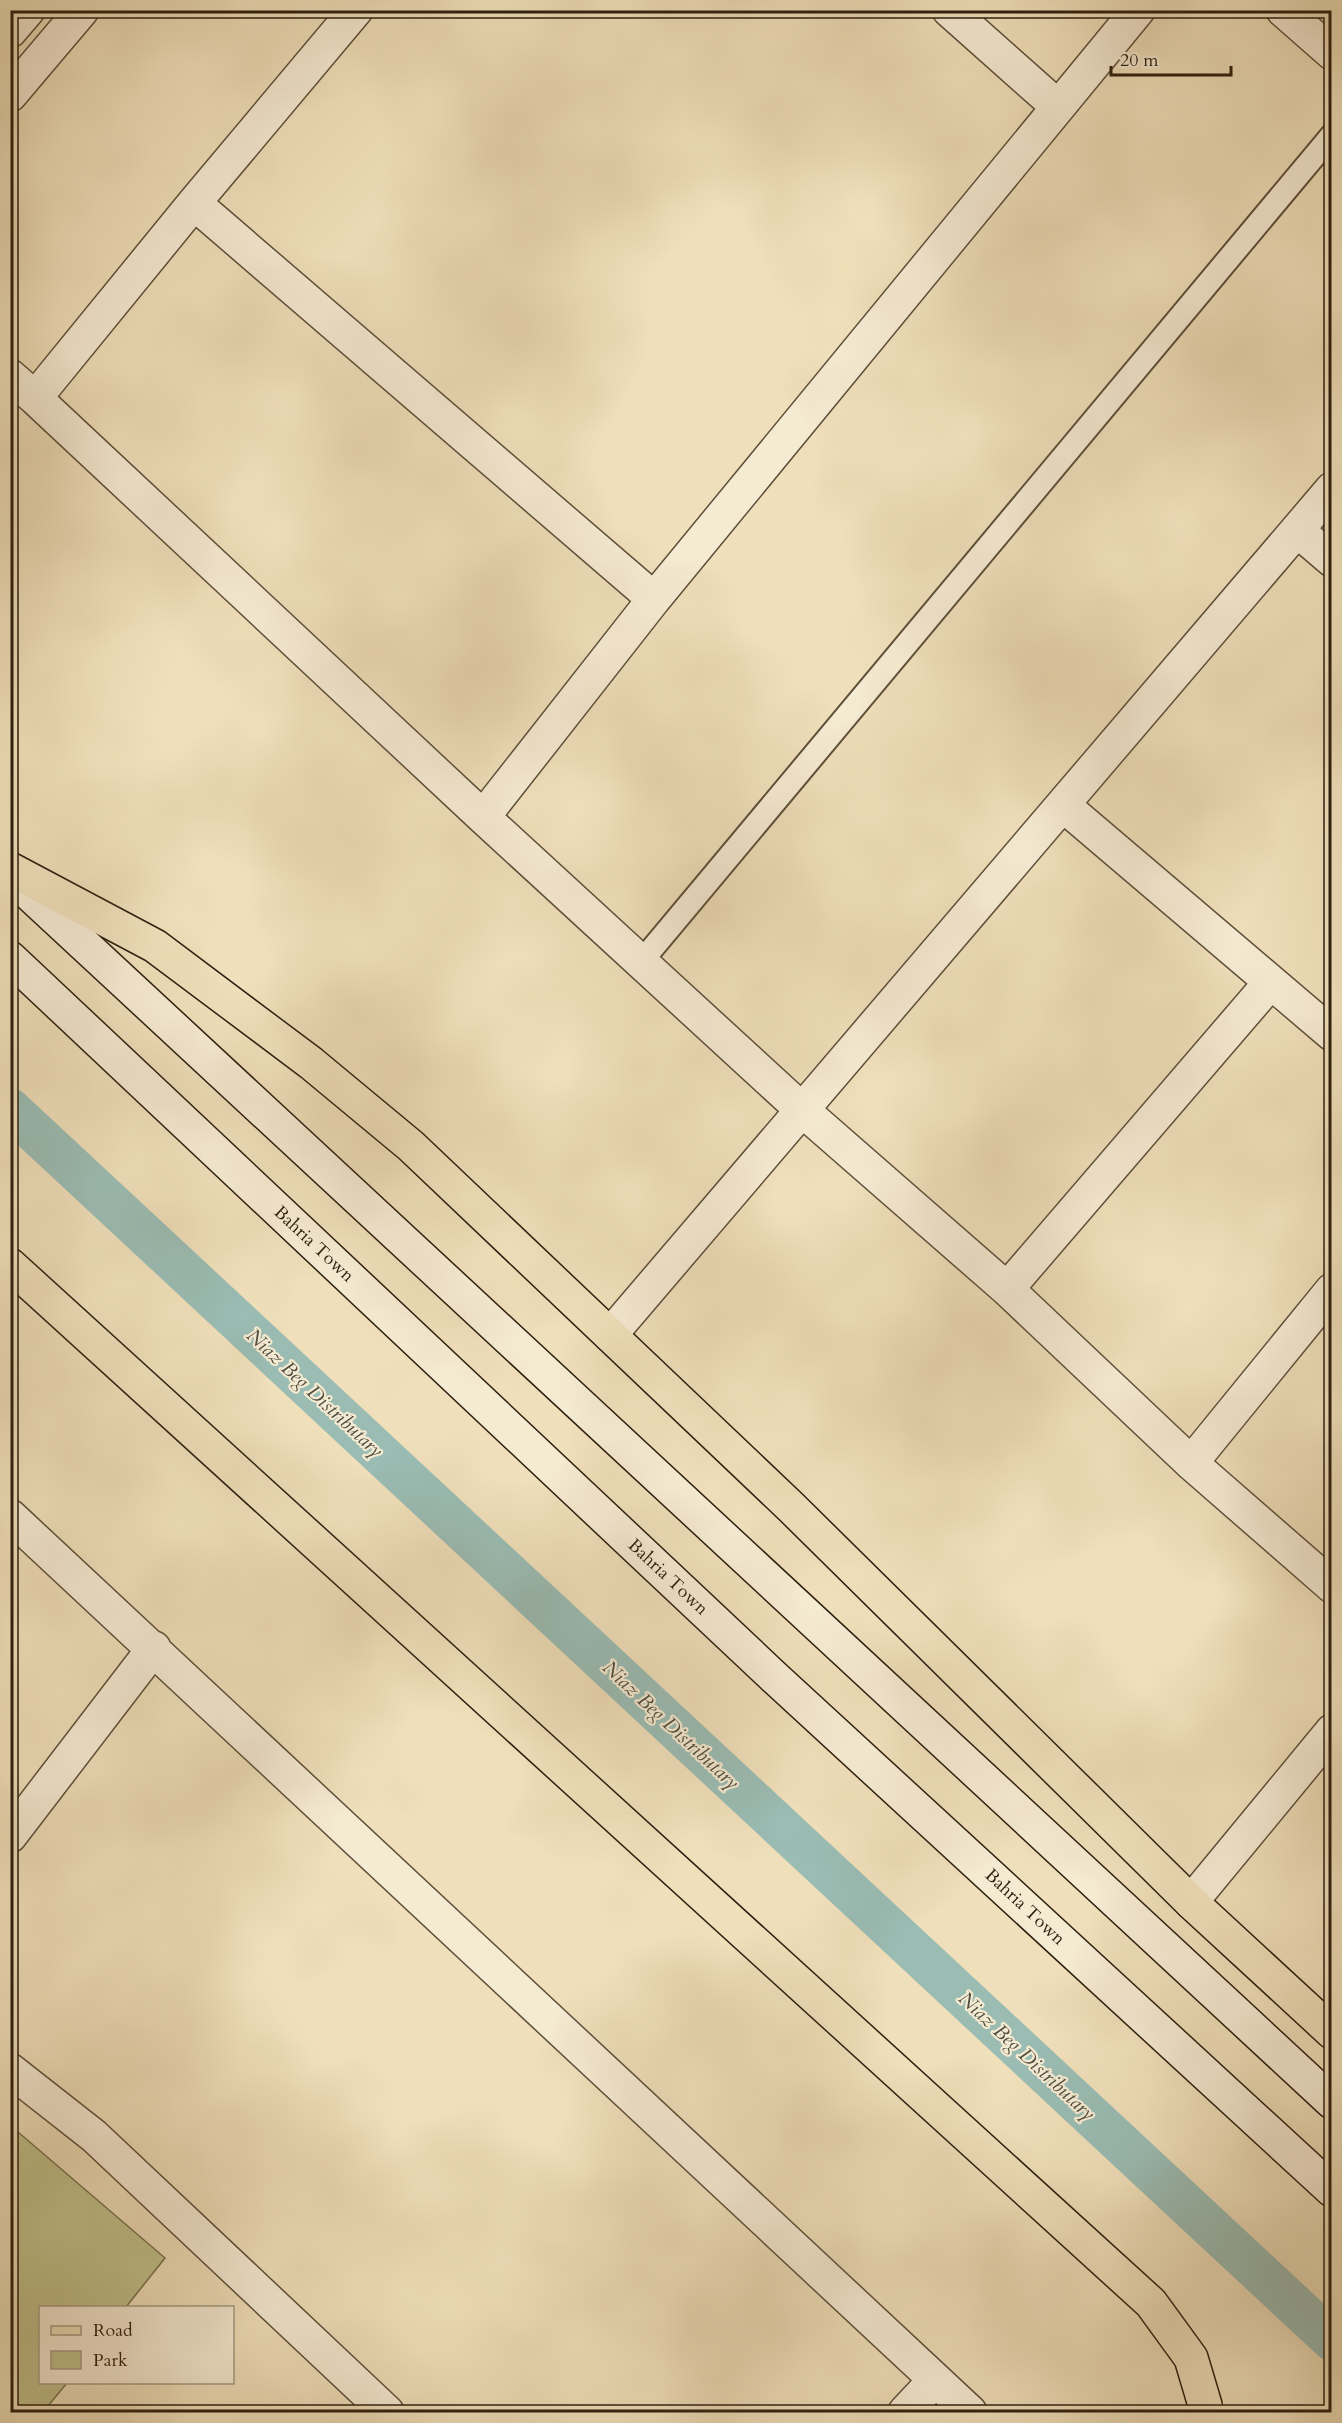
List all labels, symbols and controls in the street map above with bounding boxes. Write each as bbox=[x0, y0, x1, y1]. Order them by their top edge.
scale bar bbox=[1111, 39, 1231, 77]
text: 20 m bbox=[1120, 48, 1159, 73]
street label: Bahria Town bbox=[268, 1200, 360, 1288]
water label: Niaz Beg Distributary bbox=[241, 1322, 389, 1464]
street label: Bahria Town bbox=[622, 1533, 714, 1621]
water label: Niaz Beg Distributary bbox=[597, 1654, 745, 1796]
street label: Bahria Town bbox=[979, 1863, 1071, 1951]
water label: Niaz Beg Distributary bbox=[953, 1985, 1101, 2127]
legend bbox=[39, 2306, 234, 2384]
text: Road bbox=[93, 2318, 133, 2343]
text: Park bbox=[93, 2348, 128, 2373]

